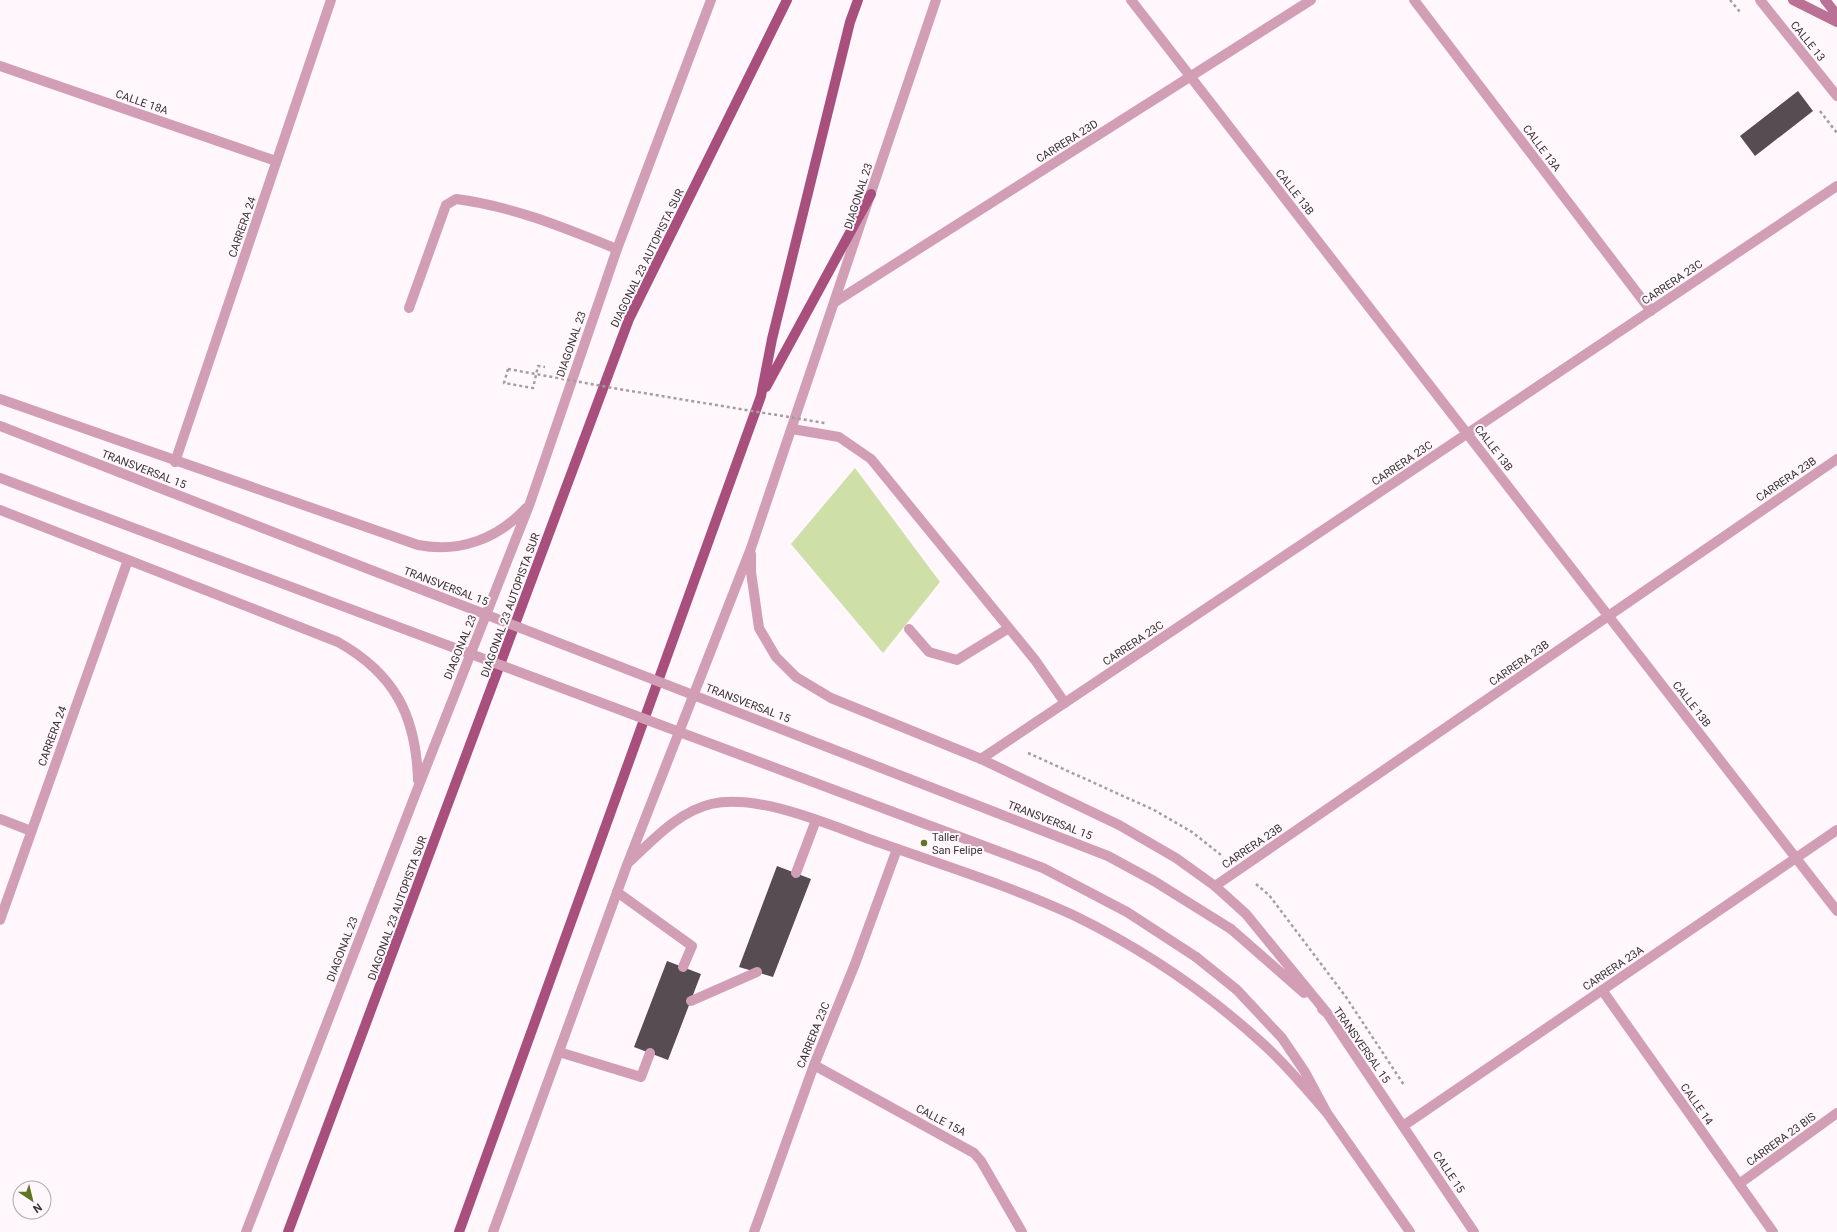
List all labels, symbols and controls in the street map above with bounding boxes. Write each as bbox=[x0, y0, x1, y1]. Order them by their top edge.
street label: CALLE 13 bbox=[1788, 19, 1828, 64]
street label: CALLE 18A bbox=[114, 87, 171, 118]
street label: CARRERA 23D bbox=[1034, 117, 1101, 166]
street label: CALLE 13A bbox=[1520, 123, 1564, 175]
street label: DIAGONAL 23 bbox=[842, 162, 875, 231]
street label: CALLE 13B bbox=[1273, 167, 1317, 218]
street label: DIAGONAL 23 AUTOPISTA SUR bbox=[608, 187, 687, 330]
street label: CARRERA 24 bbox=[226, 195, 259, 259]
street label: CARRERA 23C bbox=[1639, 257, 1705, 307]
street label: DIAGONAL 23 bbox=[554, 310, 589, 379]
street label: CALLE 13B bbox=[1472, 423, 1516, 474]
street label: CARRERA 23C bbox=[1369, 438, 1435, 488]
street label: TRANSVERSAL 15 bbox=[100, 447, 188, 492]
street label: CARRERA 23B bbox=[1754, 454, 1819, 504]
street label: DIAGONAL 23 AUTOPISTA SUR bbox=[478, 531, 543, 679]
street label: TRANSVERSAL 15 bbox=[402, 564, 490, 609]
street label: DIAGONAL 23 bbox=[442, 613, 479, 681]
street label: CARRERA 23C bbox=[1100, 618, 1166, 668]
street label: CARRERA 23B bbox=[1487, 638, 1552, 689]
street label: CALLE 13B bbox=[1670, 679, 1714, 730]
street label: TRANSVERSAL 15 bbox=[704, 681, 792, 726]
street label: CARRERA 24 bbox=[36, 704, 69, 768]
street label: TRANSVERSAL 15 bbox=[1006, 798, 1094, 843]
street label: CARRERA 23B bbox=[1220, 821, 1285, 871]
place label: Taller San Felipe bbox=[932, 831, 983, 857]
street label: DIAGONAL 23 AUTOPISTA SUR bbox=[365, 834, 430, 982]
marker: Taller San Felipe bbox=[919, 838, 929, 848]
street label: DIAGONAL 23 bbox=[324, 915, 361, 984]
street label: CARRERA 23A bbox=[1580, 943, 1647, 993]
street label: CARRERA 23C bbox=[794, 1000, 833, 1070]
street label: TRANSVERSAL 15 bbox=[1331, 1005, 1393, 1086]
street label: CALLE 14 bbox=[1678, 1081, 1716, 1127]
street label: CALLE 15A bbox=[914, 1102, 969, 1139]
street label: CARRERA 23 BIS bbox=[1744, 1110, 1819, 1169]
street label: CALLE 15 bbox=[1430, 1149, 1467, 1196]
north arrow bbox=[12, 1180, 52, 1220]
text: N bbox=[30, 1200, 44, 1215]

